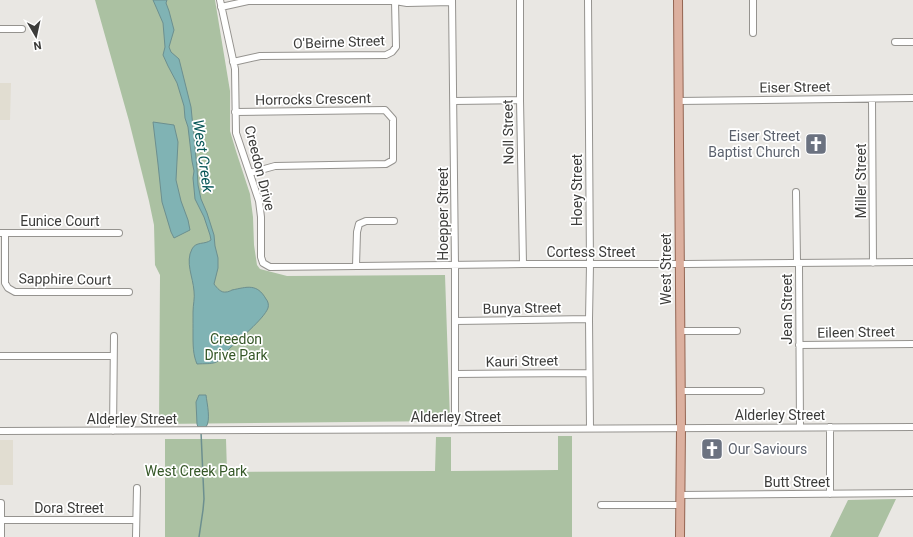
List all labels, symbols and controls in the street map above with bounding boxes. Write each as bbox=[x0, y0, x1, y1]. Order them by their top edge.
north arrow bbox=[16, 16, 56, 56]
street label: O'Beirne Street bbox=[293, 32, 386, 52]
text: N bbox=[32, 38, 42, 52]
street label: Eiser Street bbox=[759, 78, 831, 96]
street label: Horrocks Crescent bbox=[255, 90, 371, 108]
street label: Noll Street bbox=[499, 99, 517, 165]
water label: West Creek bbox=[189, 118, 217, 194]
street label: Creedon Drive bbox=[242, 124, 278, 212]
place label: Eiser Street Baptist Church bbox=[708, 128, 800, 160]
church icon: Eiser Street Baptist Church bbox=[803, 131, 829, 157]
street label: Miller Street bbox=[853, 143, 869, 219]
street label: Hoey Street bbox=[569, 153, 585, 226]
street label: Hoepper Street bbox=[435, 167, 451, 261]
street label: Eunice Court bbox=[20, 213, 100, 229]
street label: West Street bbox=[658, 233, 674, 305]
street label: Cortess Street bbox=[546, 244, 636, 260]
street label: Sapphire Court bbox=[18, 270, 112, 288]
street label: Jean Street bbox=[779, 273, 795, 344]
street label: Bunya Street bbox=[483, 299, 562, 317]
street label: Eileen Street bbox=[817, 323, 895, 341]
park label: Creedon Drive Park bbox=[204, 331, 268, 363]
street label: Kauri Street bbox=[486, 352, 559, 370]
street label: Alderley Street bbox=[735, 407, 826, 423]
street label: Alderley Street bbox=[411, 409, 502, 425]
street label: Alderley Street bbox=[87, 411, 178, 427]
church icon: Our Saviours bbox=[699, 436, 725, 462]
place label: Our Saviours bbox=[728, 441, 807, 457]
park label: West Creek Park bbox=[145, 463, 248, 479]
street label: Butt Street bbox=[764, 474, 830, 490]
street label: Dora Street bbox=[34, 500, 104, 516]

